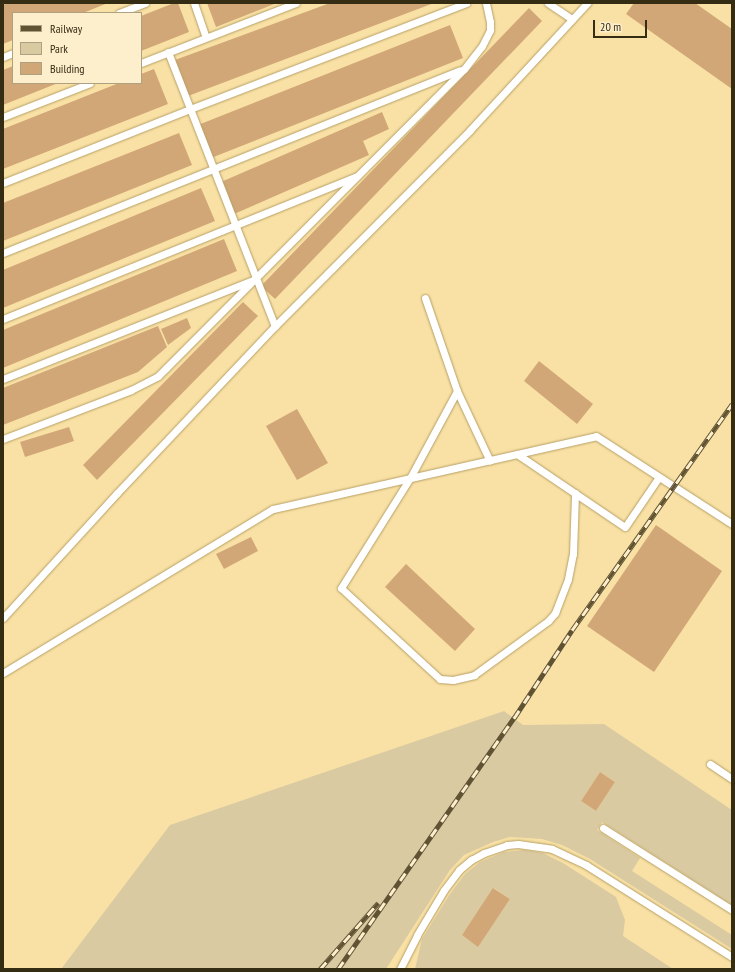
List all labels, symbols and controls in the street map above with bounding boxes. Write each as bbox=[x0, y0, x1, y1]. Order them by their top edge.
legend bbox=[12, 12, 142, 84]
scale bar bbox=[595, 12, 649, 38]
text: 20 m bbox=[600, 19, 621, 34]
text: Railway bbox=[50, 21, 82, 36]
text: Park bbox=[50, 41, 68, 56]
text: Building bbox=[50, 61, 85, 76]

